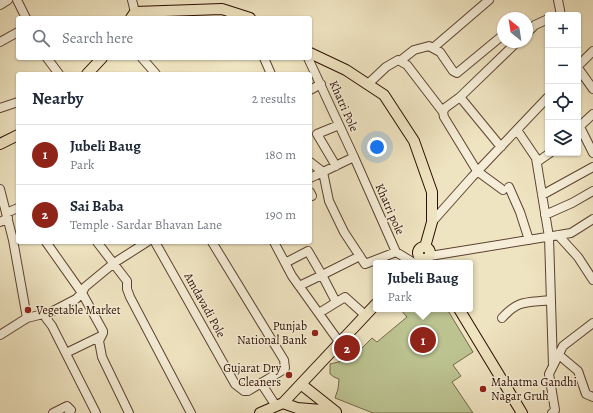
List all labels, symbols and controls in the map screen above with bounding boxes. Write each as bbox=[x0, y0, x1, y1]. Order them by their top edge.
north arrow bbox=[497, 12, 533, 48]
map controls bbox=[545, 12, 581, 156]
button: + bbox=[545, 12, 581, 48]
search box bbox=[16, 16, 312, 60]
icon: search bbox=[30, 27, 52, 49]
text: Search here bbox=[62, 28, 133, 48]
button: − bbox=[545, 48, 581, 84]
street label: Khatri Pole bbox=[326, 78, 362, 134]
button: locate bbox=[545, 84, 581, 120]
text: Nearby bbox=[32, 87, 83, 110]
text: 2 results bbox=[252, 90, 296, 107]
button: layers bbox=[545, 120, 581, 156]
text: Jubeli Baug bbox=[70, 136, 141, 156]
your location bbox=[367, 137, 387, 157]
text: 1 bbox=[43, 146, 47, 163]
text: 180 m bbox=[265, 146, 296, 163]
text: Park bbox=[70, 156, 94, 173]
street label: Khatri pole bbox=[372, 181, 408, 237]
text: Sai Baba bbox=[70, 196, 124, 216]
text: 2 bbox=[42, 206, 48, 223]
text: 190 m bbox=[265, 206, 296, 223]
text: Temple · Sardar Bhavan Lane bbox=[70, 216, 222, 233]
popup bbox=[373, 260, 473, 312]
text: Jubeli Baug bbox=[388, 268, 458, 288]
street label: Amdavadi Pole bbox=[180, 269, 229, 340]
text: Park bbox=[388, 288, 412, 305]
place label: Vegetable Market bbox=[35, 302, 121, 318]
marker: Vegetable Market bbox=[23, 305, 33, 315]
place label: Punjab National Bank bbox=[237, 318, 307, 348]
pin: 1 bbox=[410, 325, 436, 355]
marker: Punjab National Bank bbox=[310, 328, 320, 338]
pin: 2 bbox=[334, 333, 360, 363]
place label: Gujarat Dry Cleaners bbox=[223, 360, 282, 390]
marker: Gujarat Dry Cleaners bbox=[284, 370, 294, 380]
place label: Mahatma Gandhi Nagar Gruh bbox=[491, 374, 577, 404]
marker: Mahatma Gandhi Nagar Gruh bbox=[478, 384, 488, 394]

